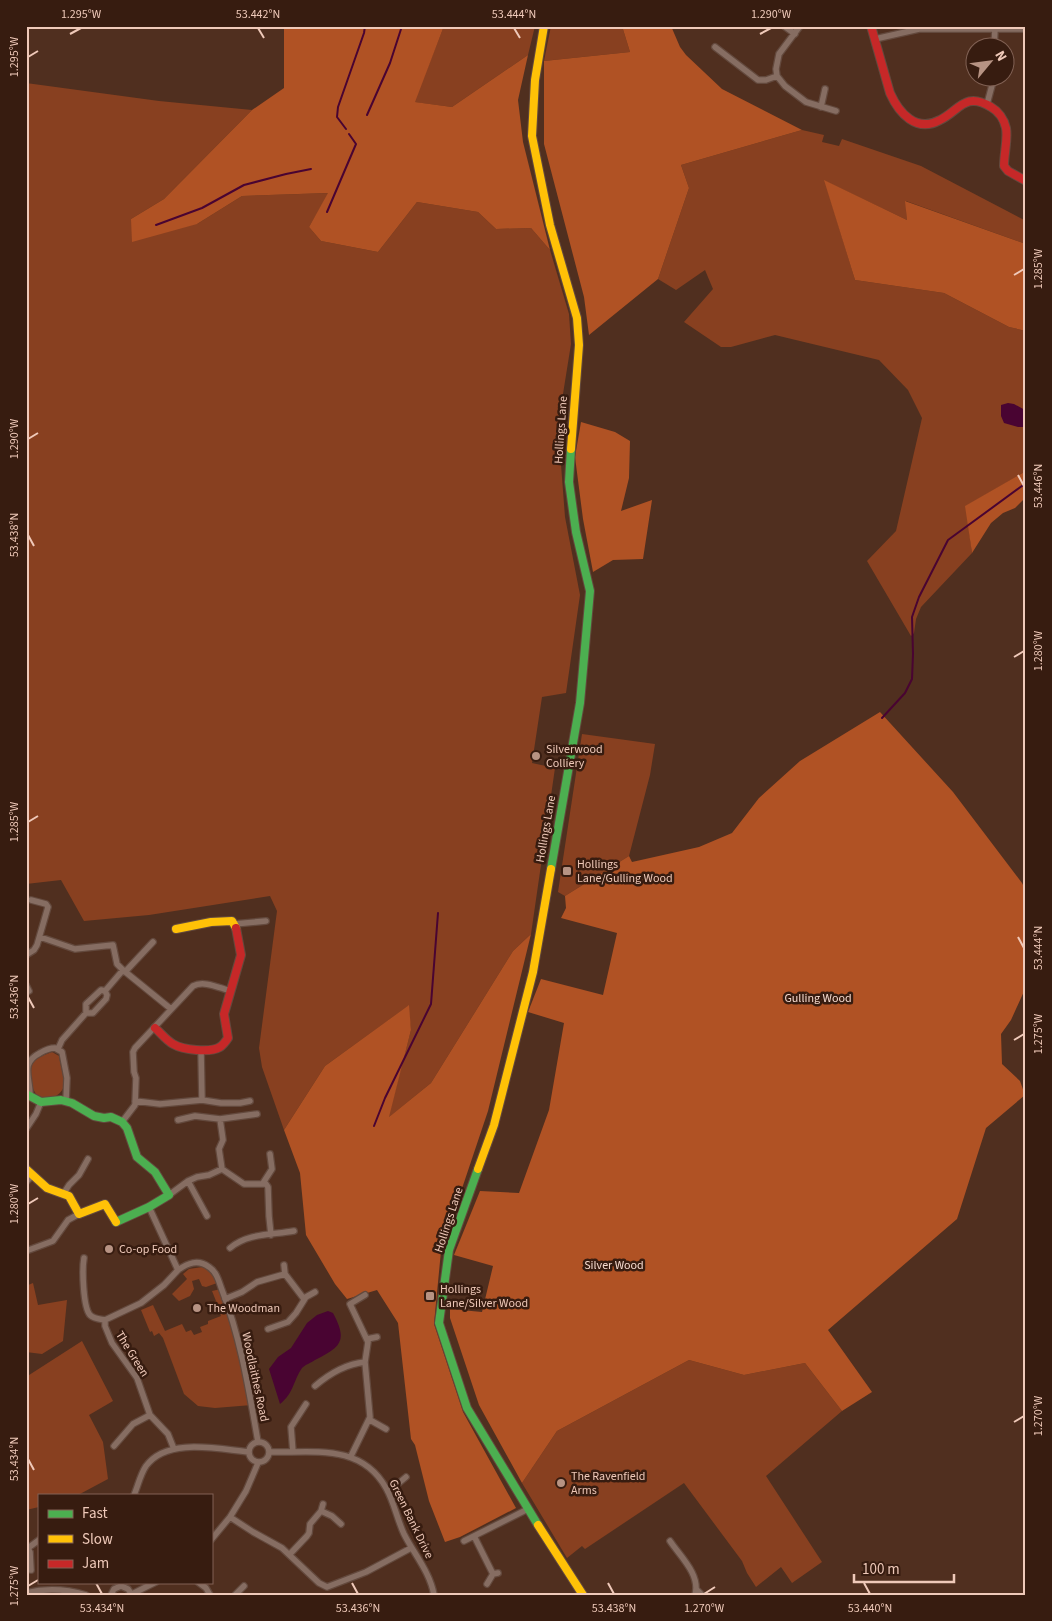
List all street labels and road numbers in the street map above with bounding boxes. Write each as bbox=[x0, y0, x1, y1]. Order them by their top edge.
street label: Hollings Lane bbox=[550, 396, 572, 464]
street label: Hollings Lane bbox=[532, 794, 560, 864]
street label: Hollings Lane bbox=[430, 1185, 468, 1255]
street label: The Green bbox=[111, 1328, 153, 1380]
street label: Woodlaithes Road bbox=[237, 1331, 273, 1423]
street label: Green Bank Drive bbox=[384, 1476, 438, 1562]

